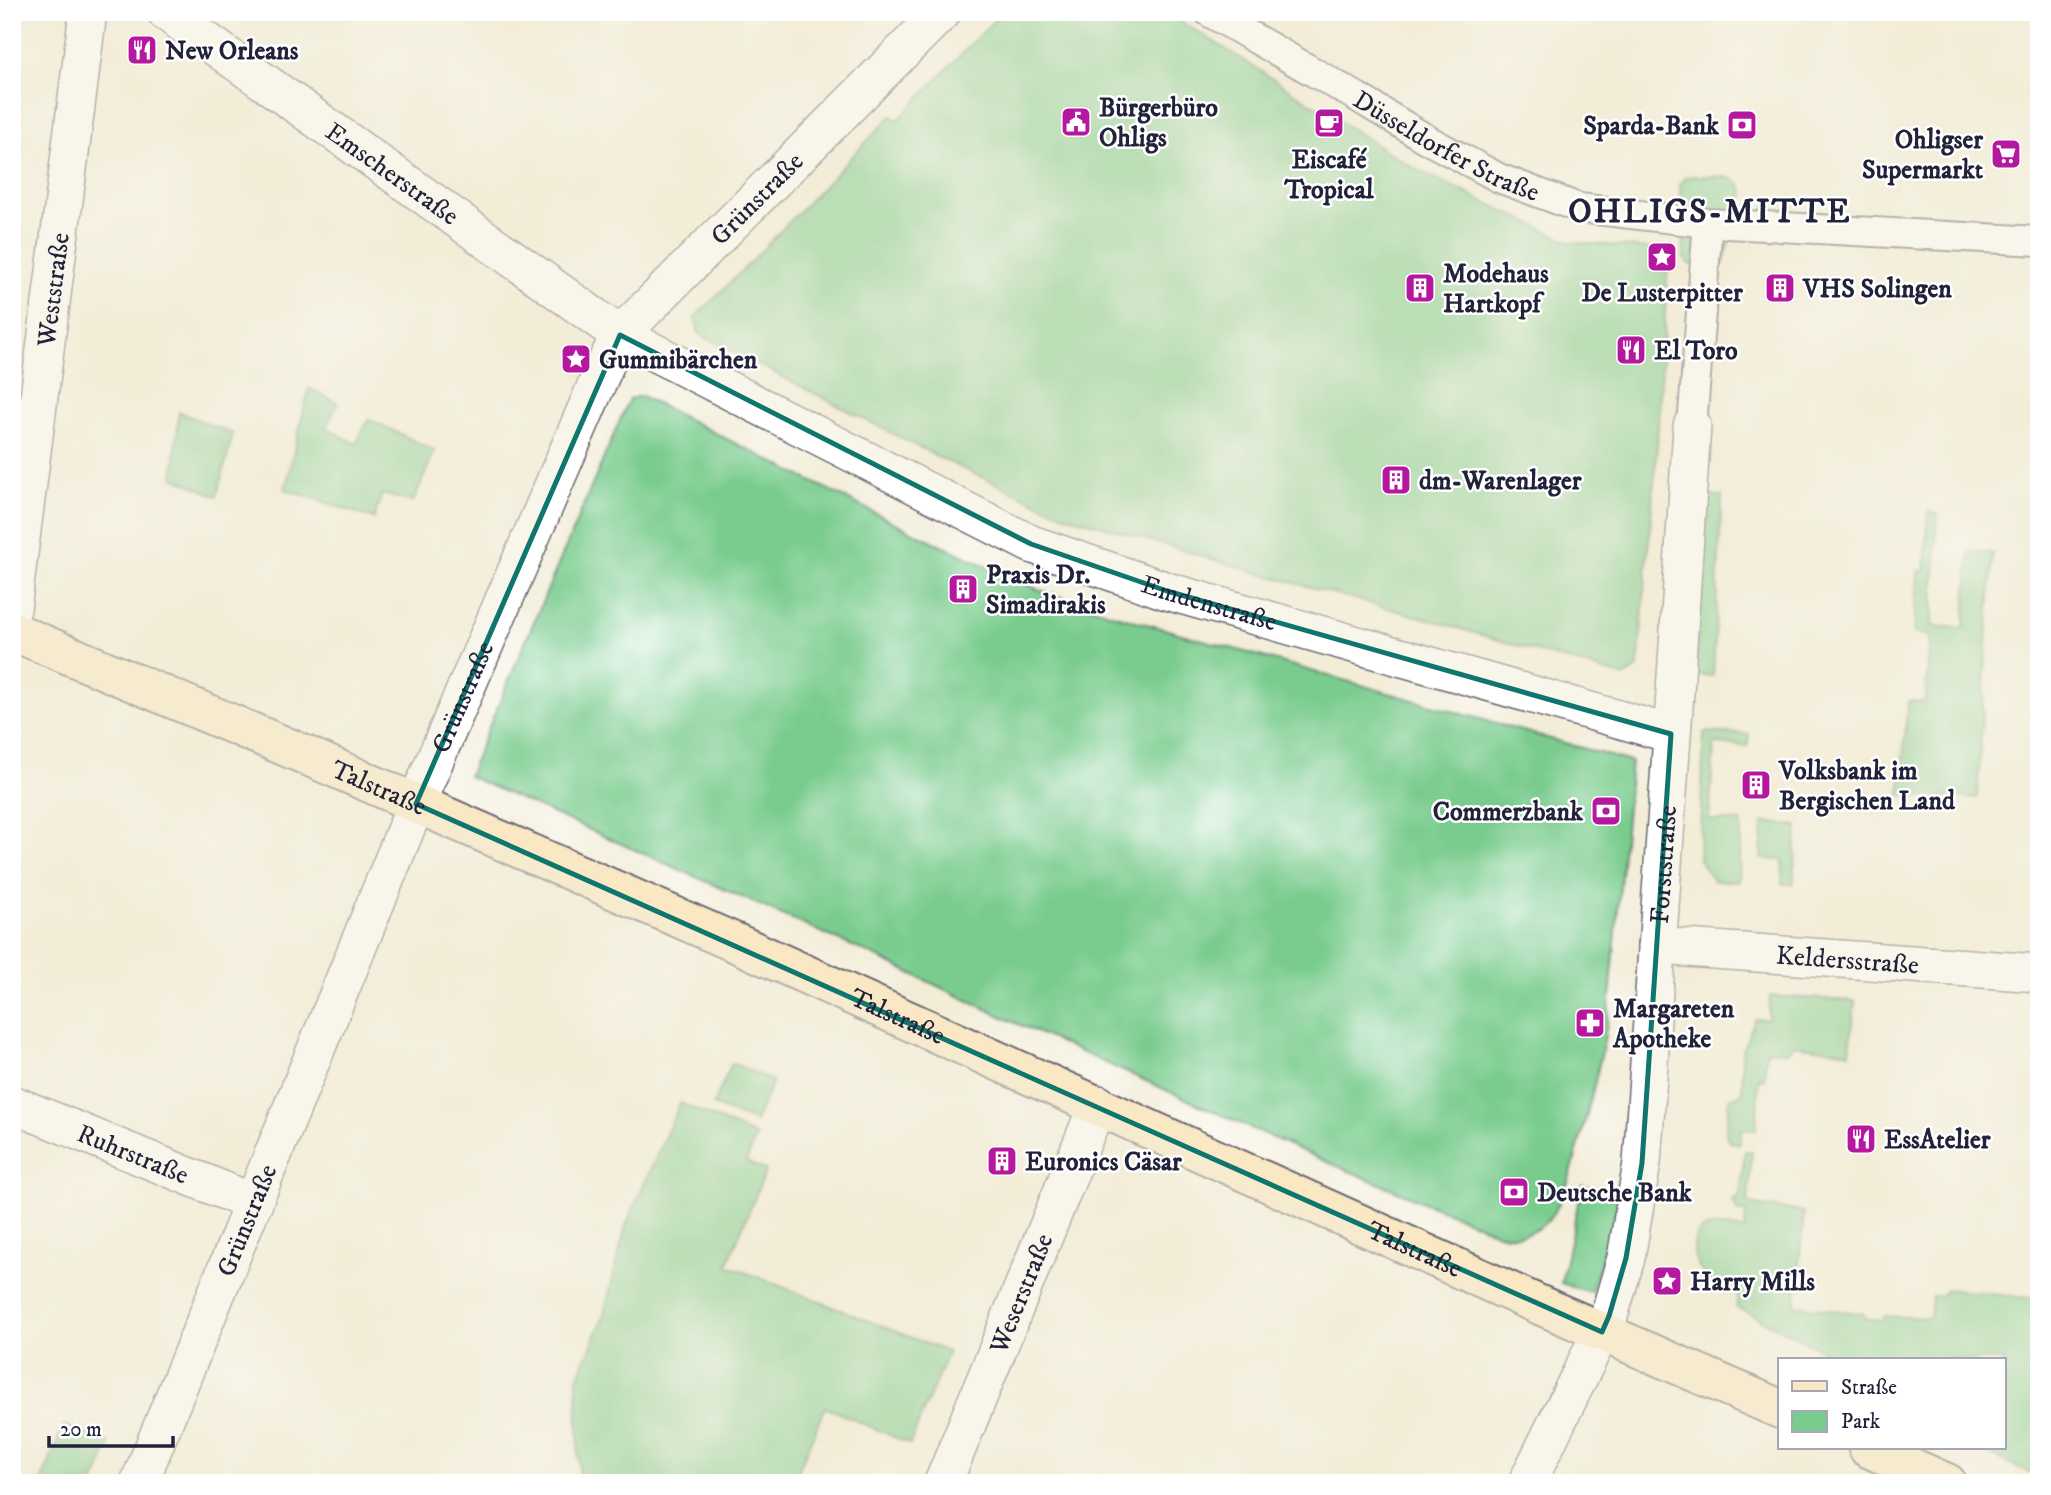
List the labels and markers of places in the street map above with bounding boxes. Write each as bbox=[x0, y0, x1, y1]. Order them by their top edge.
restaurant icon: New Orleans bbox=[125, 33, 159, 67]
place label: New Orleans bbox=[165, 35, 299, 68]
place label: Bürgerbüro Ohligs bbox=[1099, 92, 1218, 155]
public building icon: Bürgerbüro Ohligs bbox=[1059, 105, 1093, 139]
cafe icon: Eiscafé Tropical bbox=[1312, 106, 1346, 140]
bank icon: Sparda-Bank bbox=[1725, 108, 1759, 142]
place label: Sparda-Bank bbox=[1583, 110, 1720, 143]
place label: Ohligser Supermarkt bbox=[1862, 124, 1984, 187]
supermarket icon: Ohligser Supermarkt bbox=[1989, 137, 2023, 171]
place label: Eiscafé Tropical bbox=[1283, 144, 1375, 207]
place icon: De Lusterpitter bbox=[1645, 240, 1679, 274]
place label: Modehaus Hartkopf bbox=[1443, 258, 1549, 321]
building icon: Modehaus Hartkopf bbox=[1403, 271, 1437, 305]
building icon: VHS Solingen bbox=[1763, 271, 1797, 305]
place label: VHS Solingen bbox=[1802, 273, 1952, 306]
place label: De Lusterpitter bbox=[1581, 277, 1743, 310]
restaurant icon: El Toro bbox=[1614, 333, 1648, 367]
place label: El Toro bbox=[1654, 335, 1738, 368]
place icon: Gummibärchen bbox=[559, 342, 593, 376]
place label: Gummibärchen bbox=[599, 344, 758, 377]
building icon: dm-Warenlager bbox=[1379, 463, 1413, 497]
place label: dm-Warenlager bbox=[1419, 465, 1582, 498]
place label: Praxis Dr. Simadirakis bbox=[986, 559, 1106, 622]
building icon: Praxis Dr. Simadirakis bbox=[946, 572, 980, 606]
place label: Volksbank im Bergischen Land bbox=[1778, 755, 1956, 818]
building icon: Volksbank im Bergischen Land bbox=[1739, 768, 1773, 802]
bank icon: Commerzbank bbox=[1589, 794, 1623, 828]
place label: Commerzbank bbox=[1433, 796, 1584, 829]
place label: Margareten Apotheke bbox=[1612, 993, 1735, 1056]
pharmacy icon: Margareten Apotheke bbox=[1573, 1006, 1607, 1040]
restaurant icon: EssAtelier bbox=[1844, 1122, 1878, 1156]
place label: EssAtelier bbox=[1884, 1124, 1991, 1157]
building icon: Euronics Cäsar bbox=[985, 1144, 1019, 1178]
place label: Euronics Cäsar bbox=[1025, 1146, 1182, 1179]
bank icon: Deutsche Bank bbox=[1497, 1175, 1531, 1209]
place label: Deutsche Bank bbox=[1537, 1177, 1693, 1210]
place icon: Harry Mills bbox=[1650, 1264, 1684, 1298]
place label: Harry Mills bbox=[1690, 1266, 1815, 1299]

